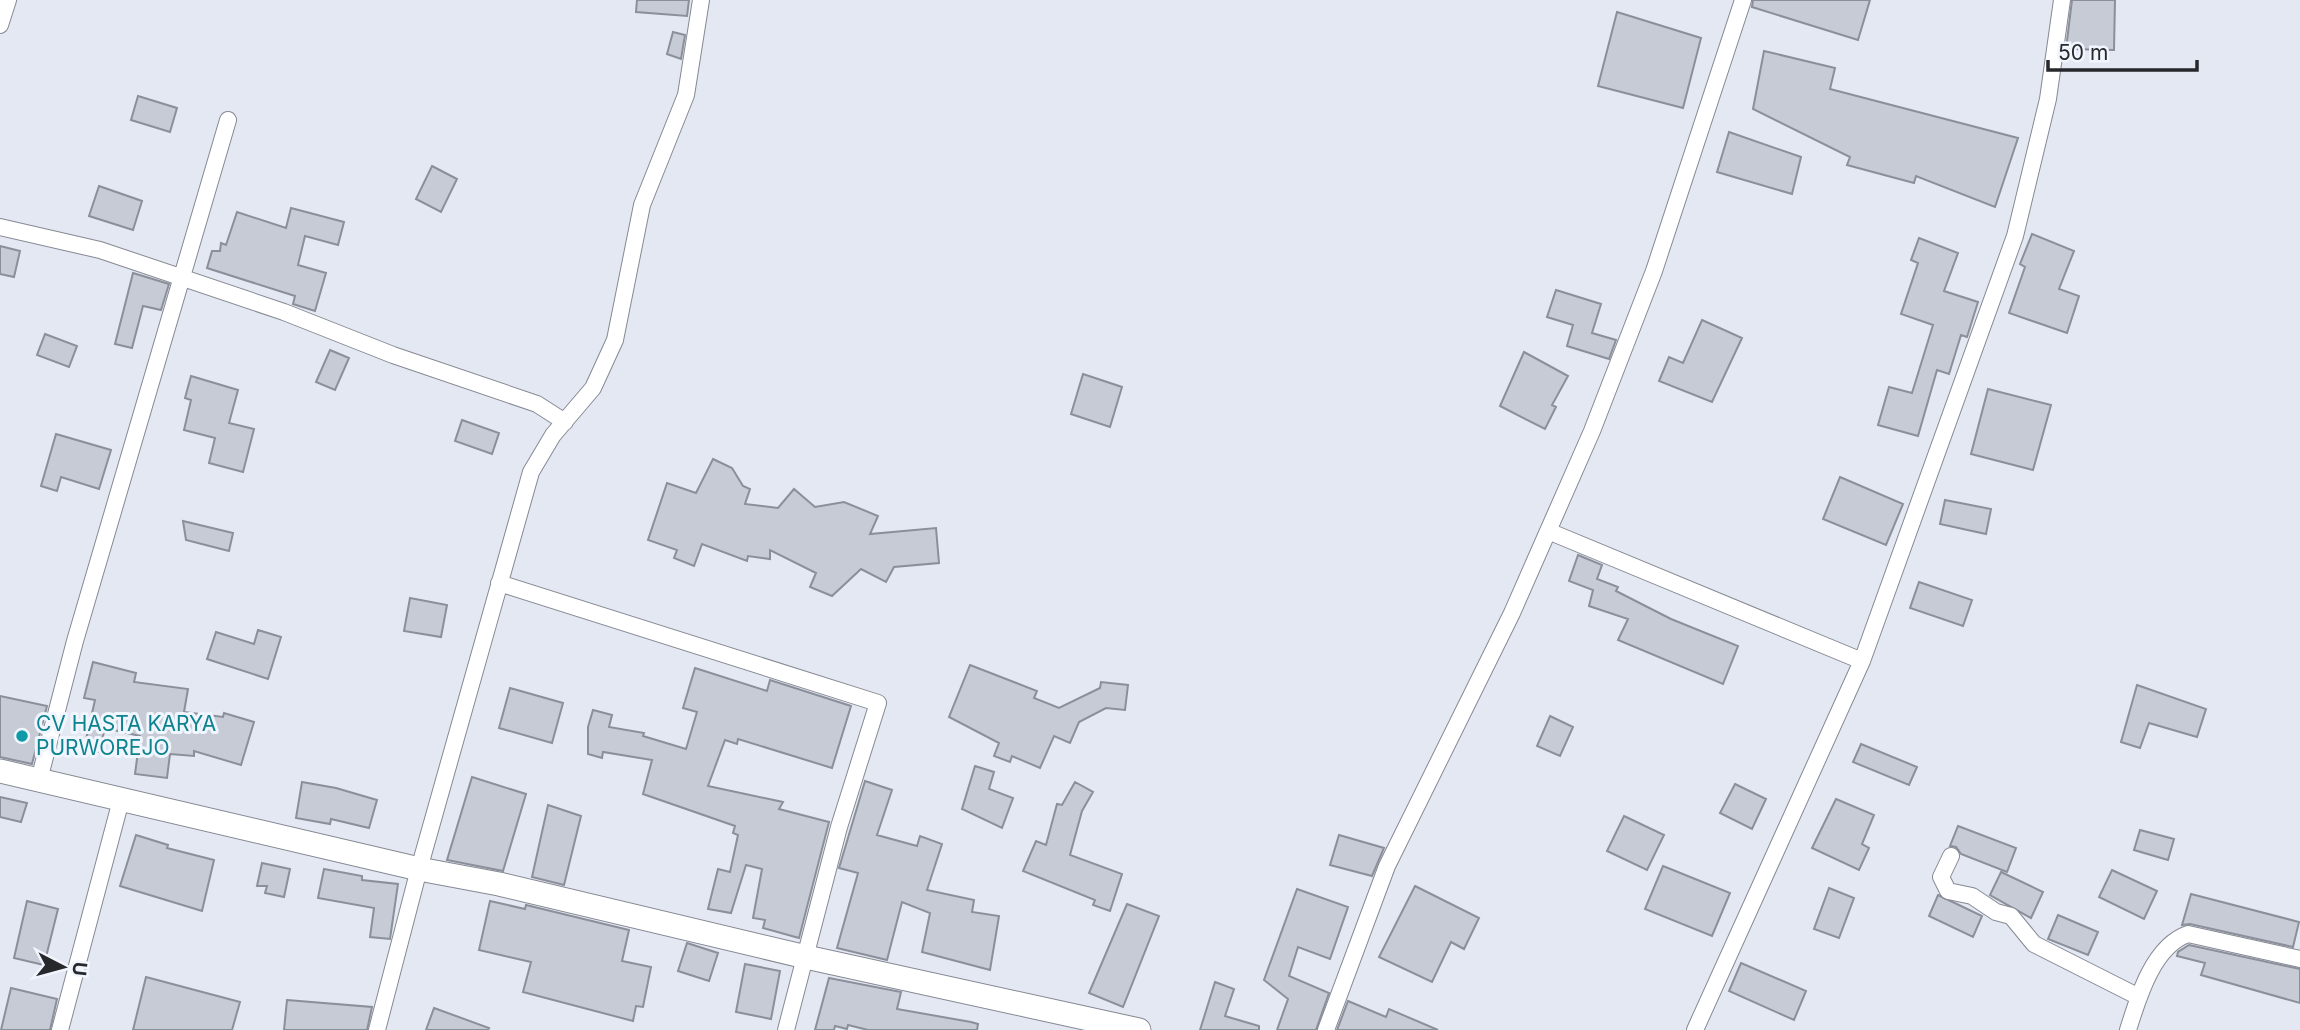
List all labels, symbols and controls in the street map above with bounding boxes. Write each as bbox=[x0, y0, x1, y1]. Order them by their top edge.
scale bar bbox=[2048, 28, 2197, 72]
text: 50 m bbox=[2058, 40, 2108, 65]
place label: CV HASTA KARYA PURWOREJO bbox=[36, 711, 216, 760]
marker: CV HASTA KARYA PURWOREJO bbox=[14, 728, 30, 744]
north arrow bbox=[28, 932, 98, 1002]
text: U bbox=[67, 961, 92, 977]

